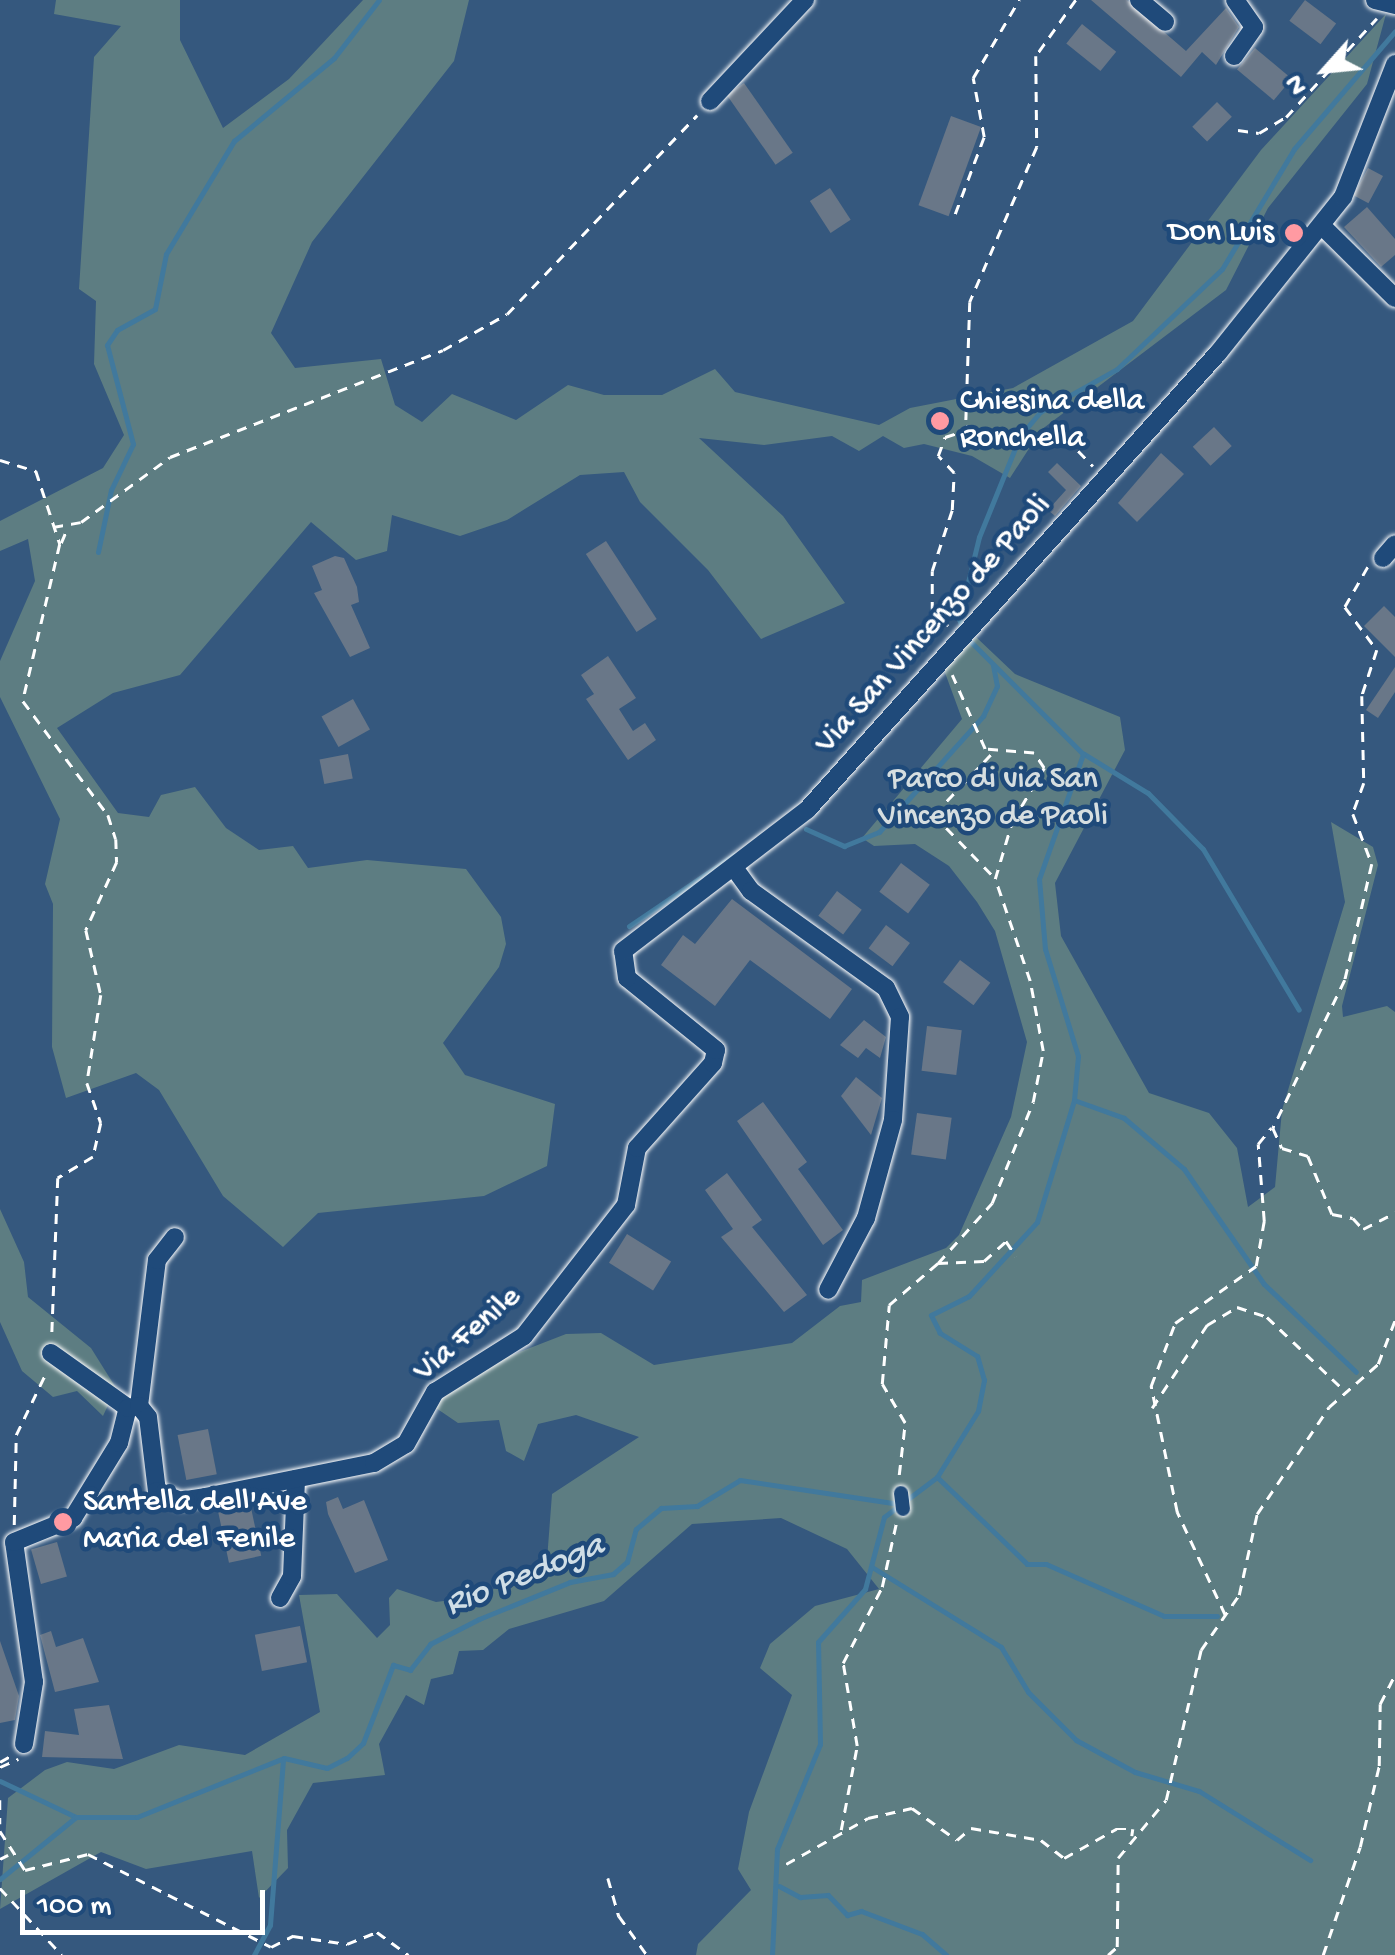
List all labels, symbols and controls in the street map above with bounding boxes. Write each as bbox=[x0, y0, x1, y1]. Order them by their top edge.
north arrow bbox=[1275, 20, 1375, 120]
text: N bbox=[1279, 68, 1317, 99]
place label: Don Luis bbox=[1168, 214, 1274, 252]
marker: Don Luis bbox=[1283, 222, 1305, 244]
place label: Chiesina della Ronchella bbox=[960, 384, 1144, 459]
marker: Chiesina della Ronchella bbox=[929, 410, 951, 432]
street label: Via San Vincenzo de Paoli bbox=[808, 488, 1060, 762]
park label: Parco di via San Vincenzo de Paoli bbox=[878, 762, 1108, 837]
street label: Via Fenile bbox=[406, 1279, 530, 1391]
place label: Santella dell'Ave Maria del Fenile bbox=[83, 1485, 307, 1560]
marker: Santella dell'Ave Maria del Fenile bbox=[52, 1511, 74, 1533]
water label: Rio Pedoga bbox=[439, 1526, 611, 1628]
scale bar bbox=[25, 1870, 270, 1932]
text: 100 m bbox=[37, 1890, 112, 1925]

